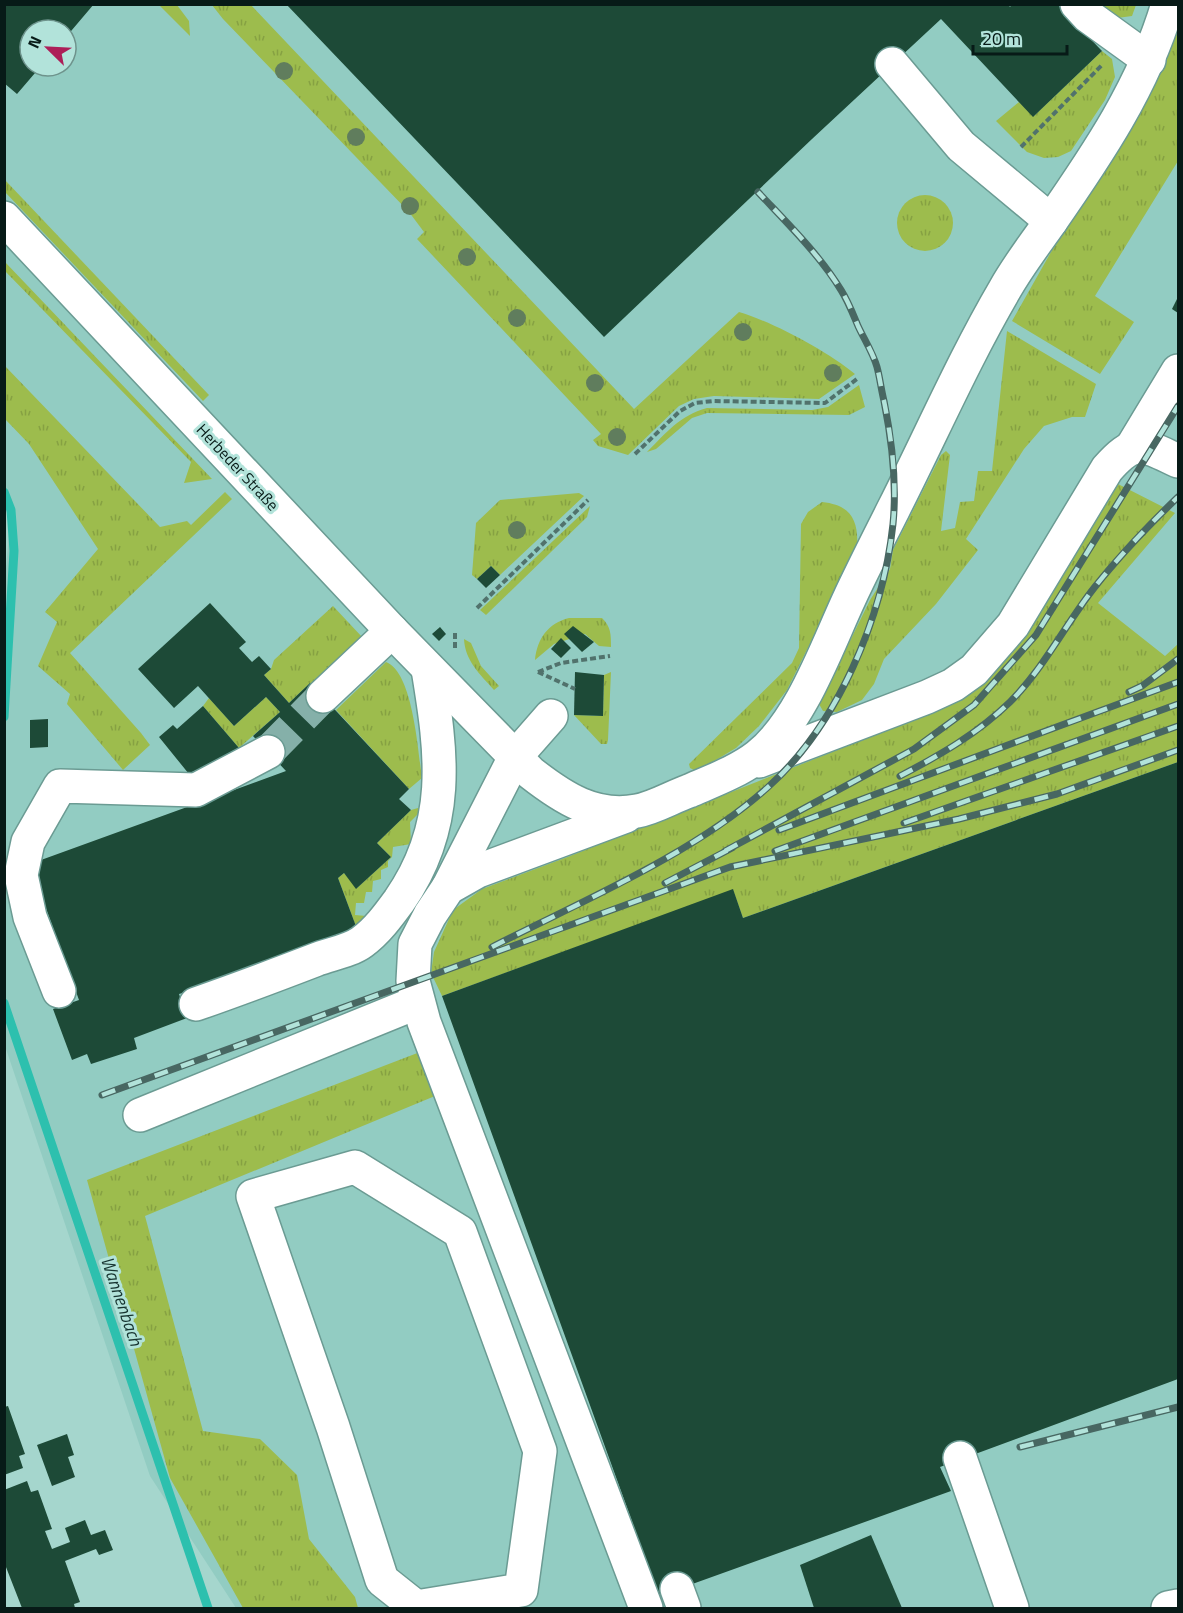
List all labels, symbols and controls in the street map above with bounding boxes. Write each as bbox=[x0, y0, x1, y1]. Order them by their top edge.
north arrow bbox=[18, 18, 78, 78]
scale bar bbox=[973, 18, 1068, 56]
text: 20 m bbox=[982, 25, 1021, 52]
text: N bbox=[21, 32, 48, 52]
street label: Herbeder Straße bbox=[191, 418, 285, 516]
water label: Wannenbach bbox=[94, 1253, 150, 1350]

